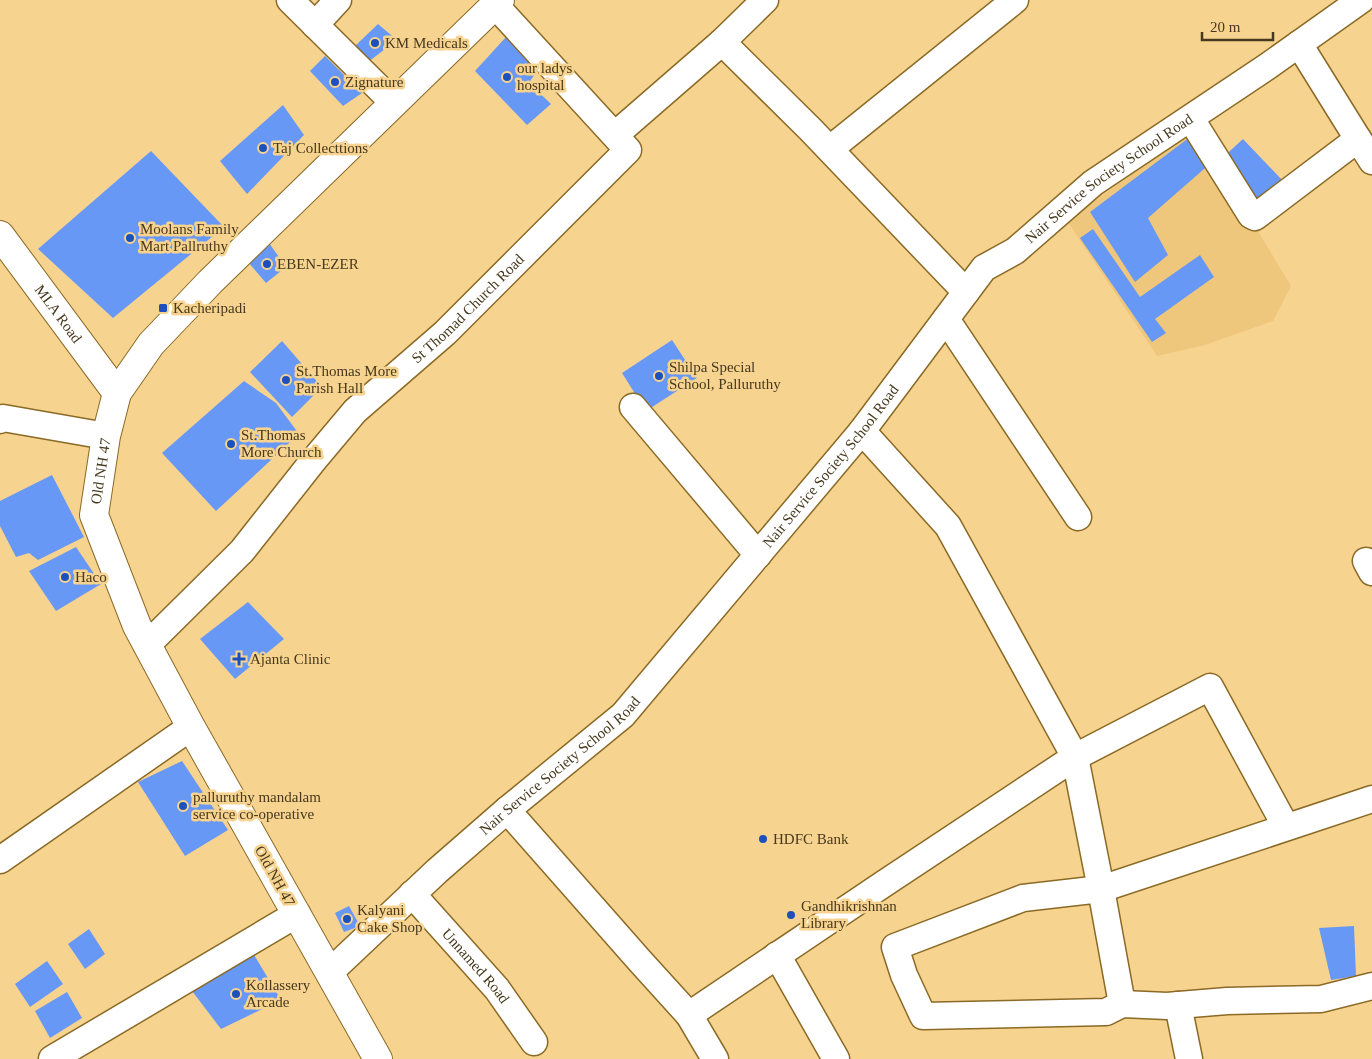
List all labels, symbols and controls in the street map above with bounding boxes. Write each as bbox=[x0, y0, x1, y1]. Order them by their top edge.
scale bar bbox=[1202, 10, 1273, 42]
text: 20 m bbox=[1210, 19, 1241, 35]
place label: KM Medicals bbox=[385, 35, 468, 51]
marker: KM Medicals bbox=[369, 37, 381, 49]
place label: our ladys hospital bbox=[517, 60, 573, 93]
marker: our ladys hospital bbox=[501, 71, 513, 83]
place label: Zignature bbox=[345, 74, 404, 90]
marker: Zignature bbox=[329, 76, 341, 88]
street label: Nair Service Society School Road bbox=[1022, 110, 1196, 246]
place label: Taj Collecttions bbox=[273, 140, 368, 156]
marker: Taj Collecttions bbox=[257, 142, 269, 154]
place label: Moolans Family Mart Pallruthy bbox=[140, 221, 239, 254]
marker: Moolans Family Mart Pallruthy bbox=[124, 232, 136, 244]
street label: St Thomad Church Road bbox=[408, 251, 527, 366]
place label: EBEN-EZER bbox=[277, 256, 359, 272]
marker: EBEN-EZER bbox=[261, 258, 273, 270]
street label: MLA Road bbox=[32, 282, 85, 346]
place label: Kacheripadi bbox=[173, 300, 246, 316]
marker: Kacheripadi bbox=[157, 302, 169, 314]
place label: Shilpa Special School, Palluruthy bbox=[669, 359, 781, 392]
place label: St.Thomas More Parish Hall bbox=[296, 363, 397, 396]
marker: Shilpa Special School, Palluruthy bbox=[653, 370, 665, 382]
marker: St.Thomas More Parish Hall bbox=[280, 374, 292, 386]
street label: Nair Service Society School Road bbox=[760, 381, 902, 551]
place label: St.Thomas More Church bbox=[241, 427, 322, 460]
street label: Old NH 47 bbox=[88, 436, 114, 505]
marker: St.Thomas More Church bbox=[225, 438, 237, 450]
place label: Haco bbox=[75, 569, 107, 585]
marker: Haco bbox=[59, 571, 71, 583]
place label: Ajanta Clinic bbox=[250, 651, 331, 667]
marker: Ajanta Clinic bbox=[232, 652, 246, 666]
street label: Nair Service Society School Road bbox=[476, 693, 643, 838]
place label: palluruthy mandalam service co-operative bbox=[193, 789, 321, 822]
marker: palluruthy mandalam service co-operative bbox=[177, 800, 189, 812]
place label: HDFC Bank bbox=[773, 831, 849, 847]
marker: HDFC Bank bbox=[757, 833, 769, 845]
street label: Old NH 47 bbox=[252, 843, 298, 909]
place label: Gandhikrishnan Library bbox=[801, 898, 897, 931]
place label: Kalyani Cake Shop bbox=[357, 902, 422, 935]
marker: Gandhikrishnan Library bbox=[785, 909, 797, 921]
marker: Kalyani Cake Shop bbox=[341, 913, 353, 925]
street label: Unnamed Road bbox=[439, 925, 513, 1007]
place label: Kollassery Arcade bbox=[246, 977, 311, 1010]
marker: Kollassery Arcade bbox=[230, 988, 242, 1000]

